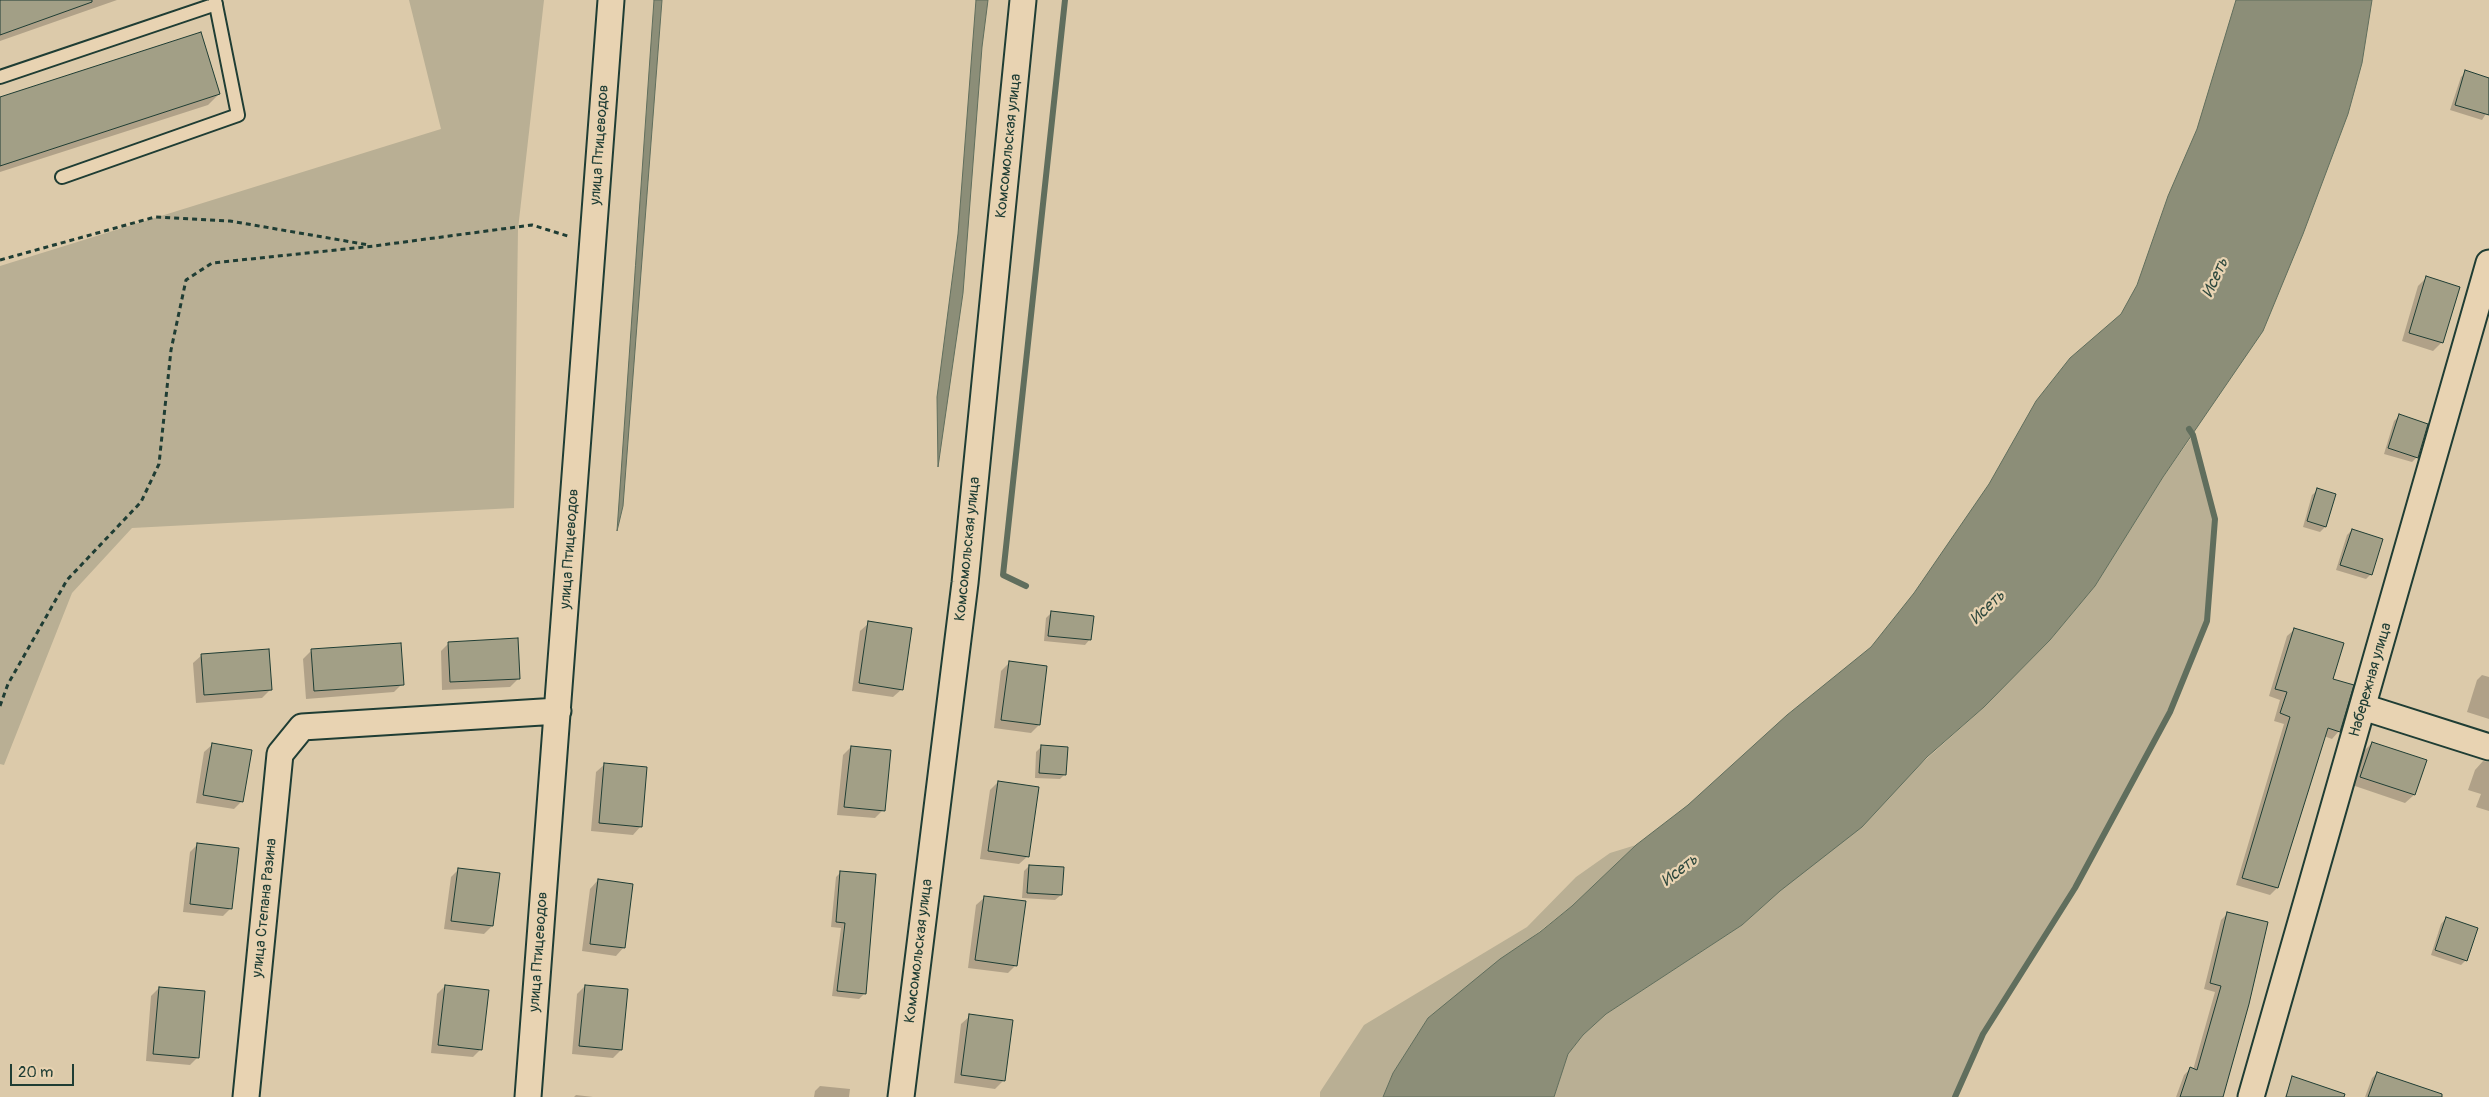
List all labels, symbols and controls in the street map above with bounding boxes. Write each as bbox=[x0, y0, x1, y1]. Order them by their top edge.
street label: Комсомольская улица bbox=[992, 73, 1026, 219]
street label: улица Птицеводов bbox=[587, 84, 613, 206]
water label: Исеть bbox=[2199, 255, 2233, 301]
street label: Комсомольская улица bbox=[951, 476, 985, 622]
street label: улица Птицеводов bbox=[557, 488, 583, 610]
water label: Исеть bbox=[1967, 587, 2009, 629]
street label: Набережная улица bbox=[2346, 621, 2396, 739]
street label: улица Степана Разина bbox=[249, 837, 281, 979]
water label: Исеть bbox=[1658, 851, 1702, 891]
street label: Комсомольская улица bbox=[901, 878, 937, 1024]
street label: улица Птицеводов bbox=[526, 891, 552, 1013]
scale bar bbox=[12, 1054, 76, 1086]
text: 20 m bbox=[18, 1063, 53, 1082]

